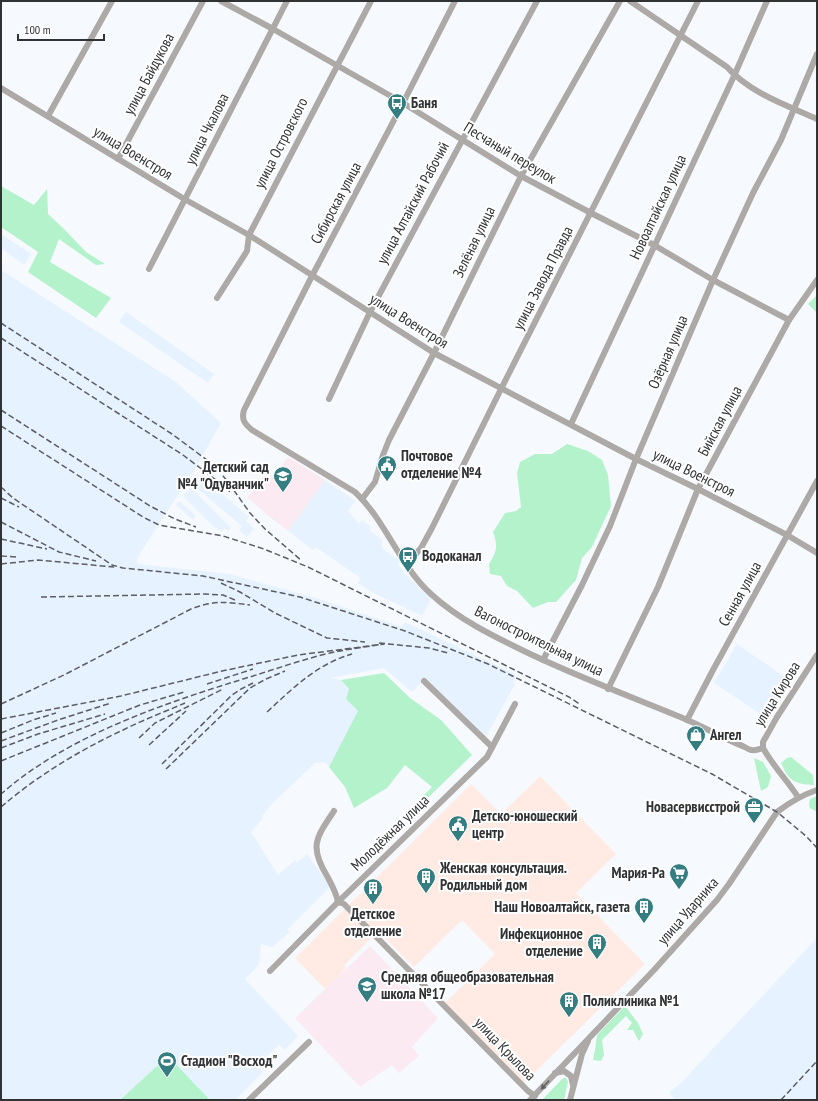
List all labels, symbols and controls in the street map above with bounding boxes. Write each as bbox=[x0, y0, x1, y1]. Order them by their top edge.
scale bar bbox=[18, 16, 104, 42]
text: 100 m bbox=[24, 22, 51, 37]
street label: улица Байдукова bbox=[119, 30, 178, 118]
street label: улица Чкалова bbox=[180, 90, 233, 168]
bus stop icon: Баня bbox=[386, 92, 408, 120]
place label: Баня bbox=[411, 93, 437, 112]
street label: улица Островского bbox=[250, 94, 312, 191]
street label: Песчаный переулок bbox=[461, 117, 560, 188]
street label: улица Военстроя bbox=[90, 122, 176, 184]
street label: улица Алтайский Рабочий bbox=[372, 138, 453, 267]
street label: Новоалтайская улица bbox=[625, 151, 690, 262]
street label: Сибирская улица bbox=[306, 159, 365, 247]
street label: Зелёная улица bbox=[448, 203, 499, 281]
street label: улица Завода Правда bbox=[508, 223, 577, 333]
street label: улица Военстроя bbox=[366, 289, 452, 352]
street label: Озёрная улица bbox=[643, 312, 692, 392]
street label: Бийская улица bbox=[693, 382, 746, 459]
street label: улица Военстроя bbox=[650, 445, 739, 501]
place label: Почтовое отделение №4 bbox=[401, 446, 482, 482]
public building icon: Почтовое отделение №4 bbox=[376, 454, 398, 482]
place label: Детский сад №4 "Одуванчик" bbox=[178, 457, 269, 493]
school or university icon: Детский сад №4 "Одуванчик" bbox=[272, 465, 294, 493]
bus stop icon: Водоканал bbox=[397, 545, 419, 573]
place label: Водоканал bbox=[422, 546, 482, 565]
street label: Сенная улица bbox=[714, 558, 765, 630]
street label: Вагоностроительная улица bbox=[472, 601, 607, 680]
street label: улица Кирова bbox=[749, 658, 804, 730]
shop icon: Ангел bbox=[685, 724, 707, 752]
place label: Ангел bbox=[709, 725, 742, 744]
street label: Молодёжная улица bbox=[347, 791, 433, 875]
office icon: Новасервисстрой bbox=[743, 796, 765, 824]
place label: Новасервисстрой bbox=[646, 797, 740, 816]
place label: Детско-юношеский центр bbox=[472, 806, 578, 842]
public building icon: Детско-юношеский центр bbox=[447, 814, 469, 842]
place label: Женская консультация. Родильный дом bbox=[439, 858, 567, 894]
supermarket icon: Мария-Ра bbox=[668, 862, 690, 890]
place label: Мария-Ра bbox=[611, 863, 665, 882]
building icon: Женская консультация. Родильный дом bbox=[415, 866, 437, 894]
street label: улица Ударника bbox=[653, 873, 722, 948]
building icon: Детское отделение bbox=[362, 877, 384, 905]
building icon: Наш Новоалтайск, газета bbox=[633, 896, 655, 924]
place label: Наш Новоалтайск, газета bbox=[494, 897, 630, 916]
place label: Детское отделение bbox=[344, 904, 402, 940]
place label: Инфекционное отделение bbox=[500, 924, 583, 960]
building icon: Инфекционное отделение bbox=[586, 932, 608, 960]
place label: Средняя общеобразовательная школа №17 bbox=[381, 967, 554, 1003]
school or university icon: Средняя общеобразовательная школа №17 bbox=[356, 975, 378, 1003]
building icon: Поликлиника №1 bbox=[558, 990, 580, 1018]
place label: Поликлиника №1 bbox=[583, 991, 680, 1010]
street label: улица Крылова bbox=[471, 1013, 540, 1084]
sports icon: Стадион "Восход" bbox=[156, 1050, 178, 1078]
place label: Стадион "Восход" bbox=[181, 1051, 278, 1070]
one-way arrow bbox=[540, 1080, 549, 1090]

